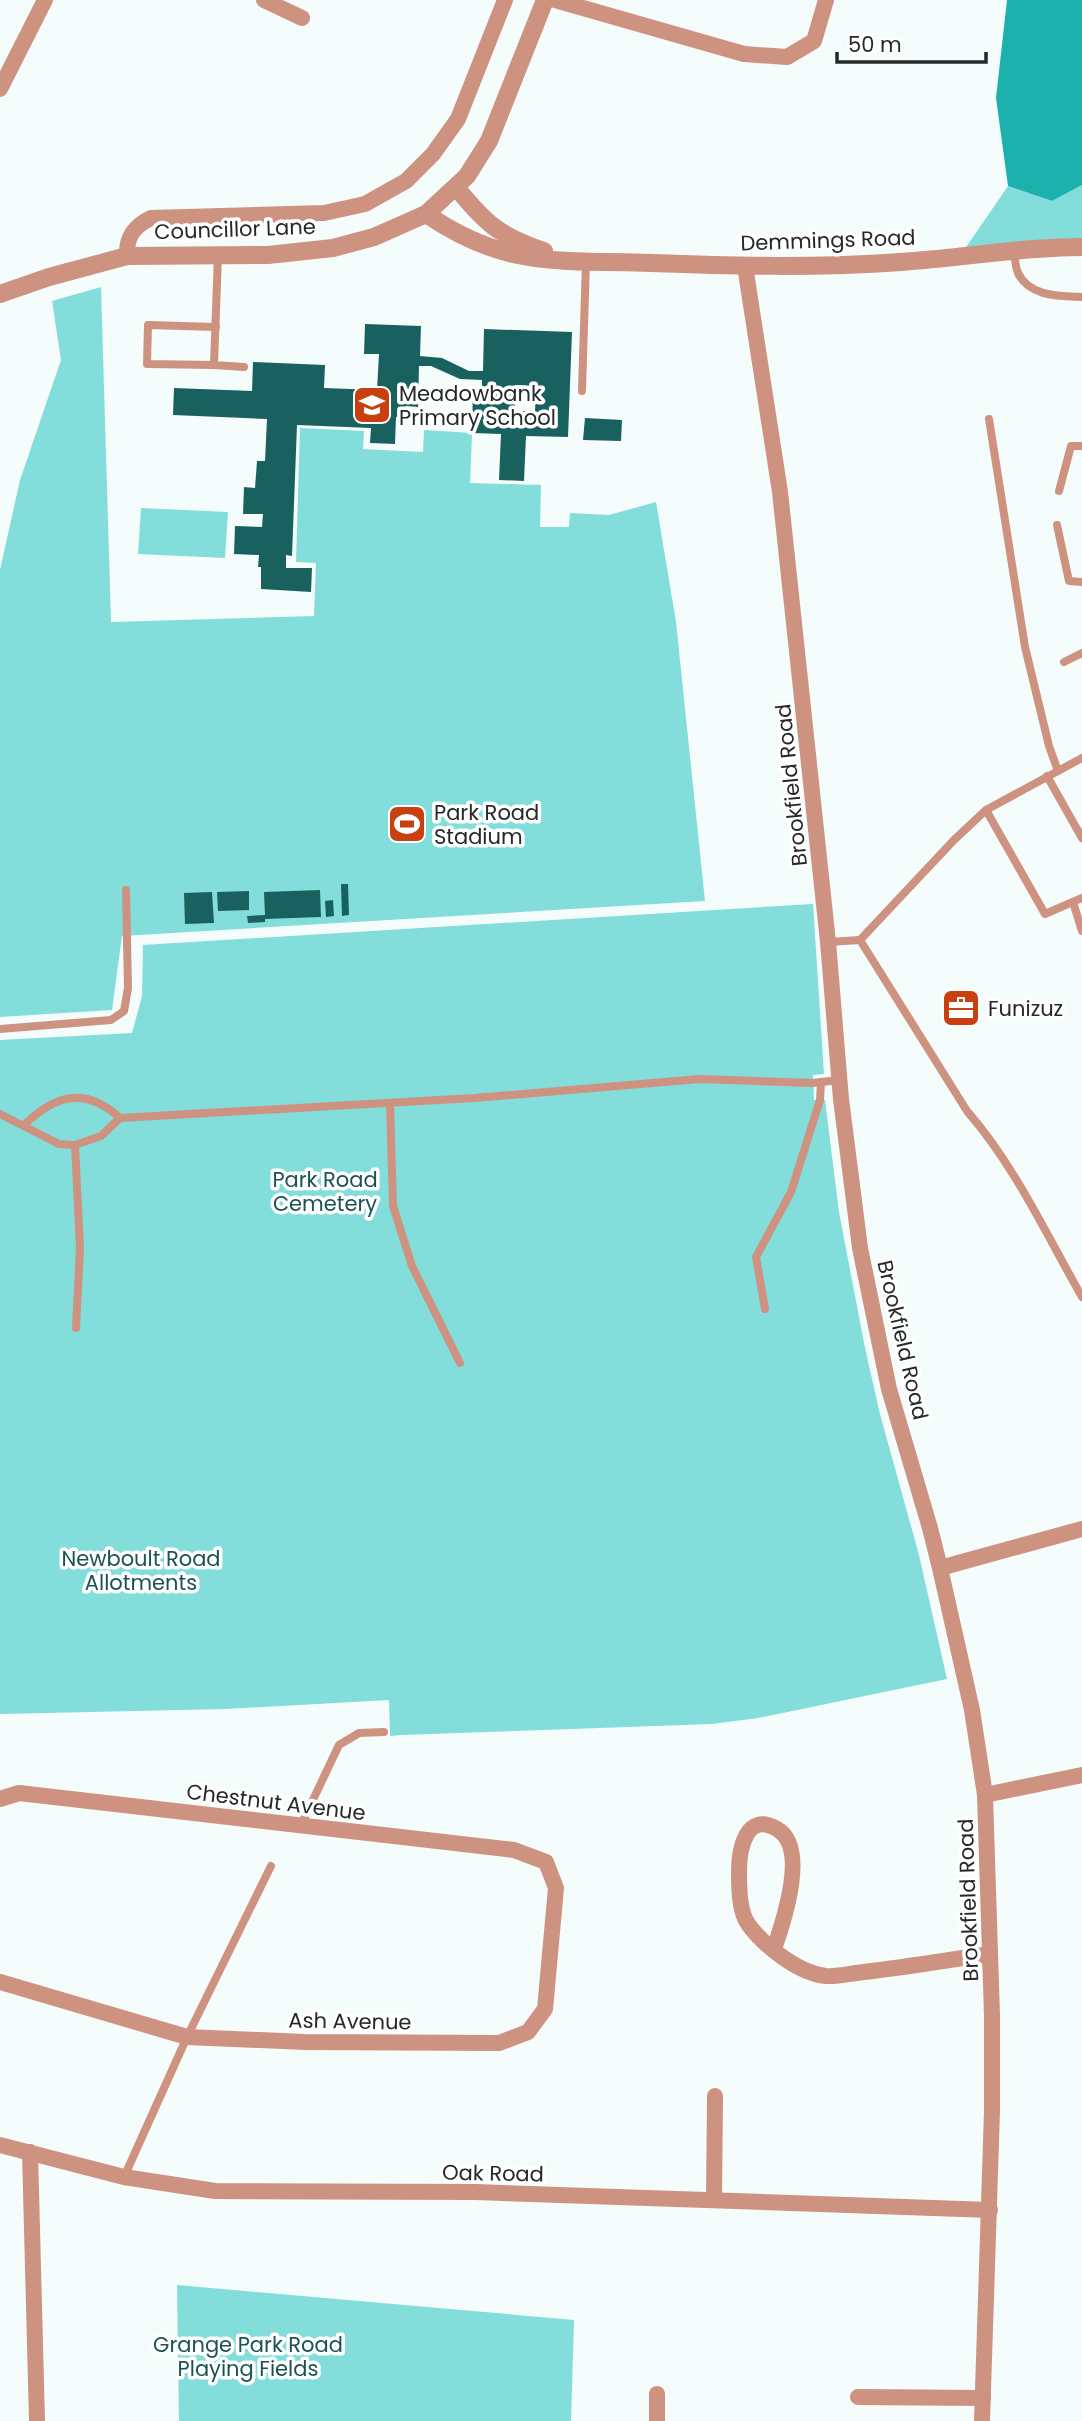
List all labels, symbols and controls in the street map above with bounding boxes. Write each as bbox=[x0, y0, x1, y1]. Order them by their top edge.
scale bar bbox=[837, 21, 986, 65]
text: 50 m bbox=[848, 30, 902, 59]
street label: Councillor Lane bbox=[154, 212, 316, 246]
street label: Demmings Road bbox=[740, 222, 916, 258]
place label: Meadowbank Primary School bbox=[399, 379, 556, 432]
school or university icon: Meadowbank Primary School bbox=[351, 384, 393, 426]
street label: Brookfield Road bbox=[768, 702, 814, 868]
place label: Park Road Stadium bbox=[434, 798, 539, 851]
sports icon: Park Road Stadium bbox=[386, 803, 428, 845]
office icon: Funizuz bbox=[940, 987, 982, 1029]
place label: Funizuz bbox=[988, 994, 1063, 1023]
park label: Park Road Cemetery bbox=[272, 1165, 378, 1218]
street label: Brookfield Road bbox=[871, 1257, 935, 1423]
park label: Newboult Road Allotments bbox=[61, 1544, 221, 1597]
street label: Chestnut Avenue bbox=[185, 1777, 367, 1827]
street label: Brookfield Road bbox=[951, 1818, 985, 1982]
street label: Ash Avenue bbox=[288, 2005, 412, 2037]
street label: Oak Road bbox=[442, 2158, 544, 2188]
park label: Grange Park Road Playing Fields bbox=[153, 2330, 343, 2383]

